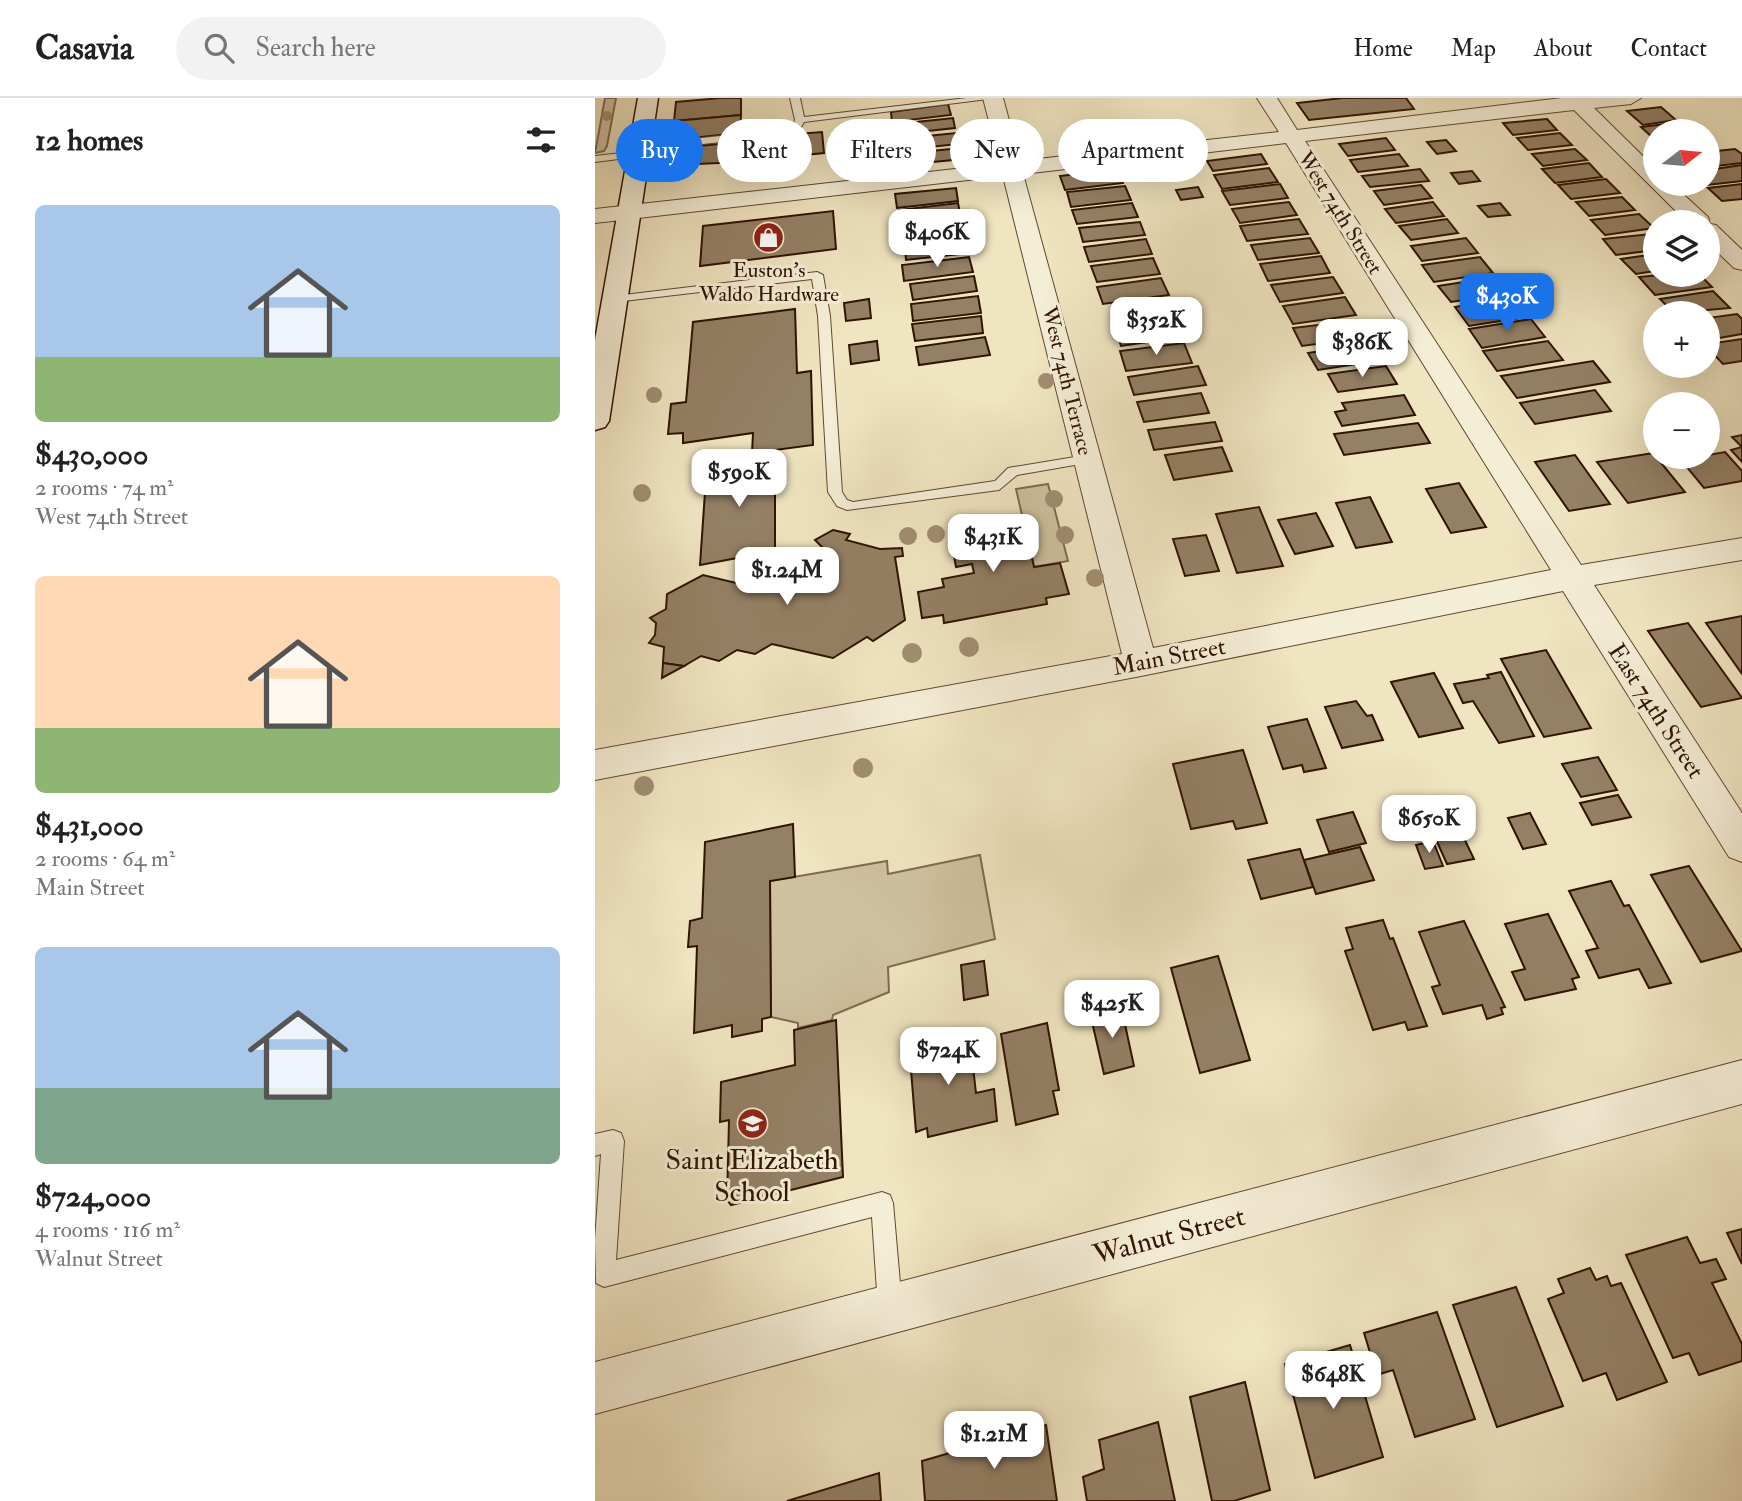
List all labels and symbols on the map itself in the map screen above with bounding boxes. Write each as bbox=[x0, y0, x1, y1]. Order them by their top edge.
north arrow bbox=[1643, 119, 1720, 196]
street label: West 74th Street bbox=[1291, 146, 1389, 280]
pin: $406K bbox=[888, 209, 986, 269]
shop icon: Euston's Waldo Hardware bbox=[752, 221, 786, 255]
place label: Euston's Waldo Hardware bbox=[698, 257, 839, 308]
pin: $430K bbox=[1458, 274, 1556, 333]
pin: $352K bbox=[1107, 298, 1205, 357]
street label: West 74th Terrace bbox=[1035, 303, 1099, 458]
pin: $386K bbox=[1313, 320, 1411, 379]
pin: $590K bbox=[690, 450, 788, 509]
pin: $431K bbox=[944, 514, 1042, 574]
pin: $1.24M bbox=[730, 547, 844, 607]
street label: Main Street bbox=[1110, 631, 1228, 683]
street label: East 74th Street bbox=[1601, 638, 1711, 785]
pin: $650K bbox=[1380, 796, 1478, 855]
pin: $425K bbox=[1063, 981, 1161, 1040]
pin: $724K bbox=[899, 1028, 997, 1087]
school or university icon: Saint Elizabeth School bbox=[735, 1106, 769, 1140]
place label: Saint Elizabeth School bbox=[666, 1143, 839, 1210]
street label: Walnut Street bbox=[1088, 1199, 1249, 1273]
pin: $648K bbox=[1284, 1352, 1382, 1411]
pin: $1.21M bbox=[937, 1412, 1051, 1471]

